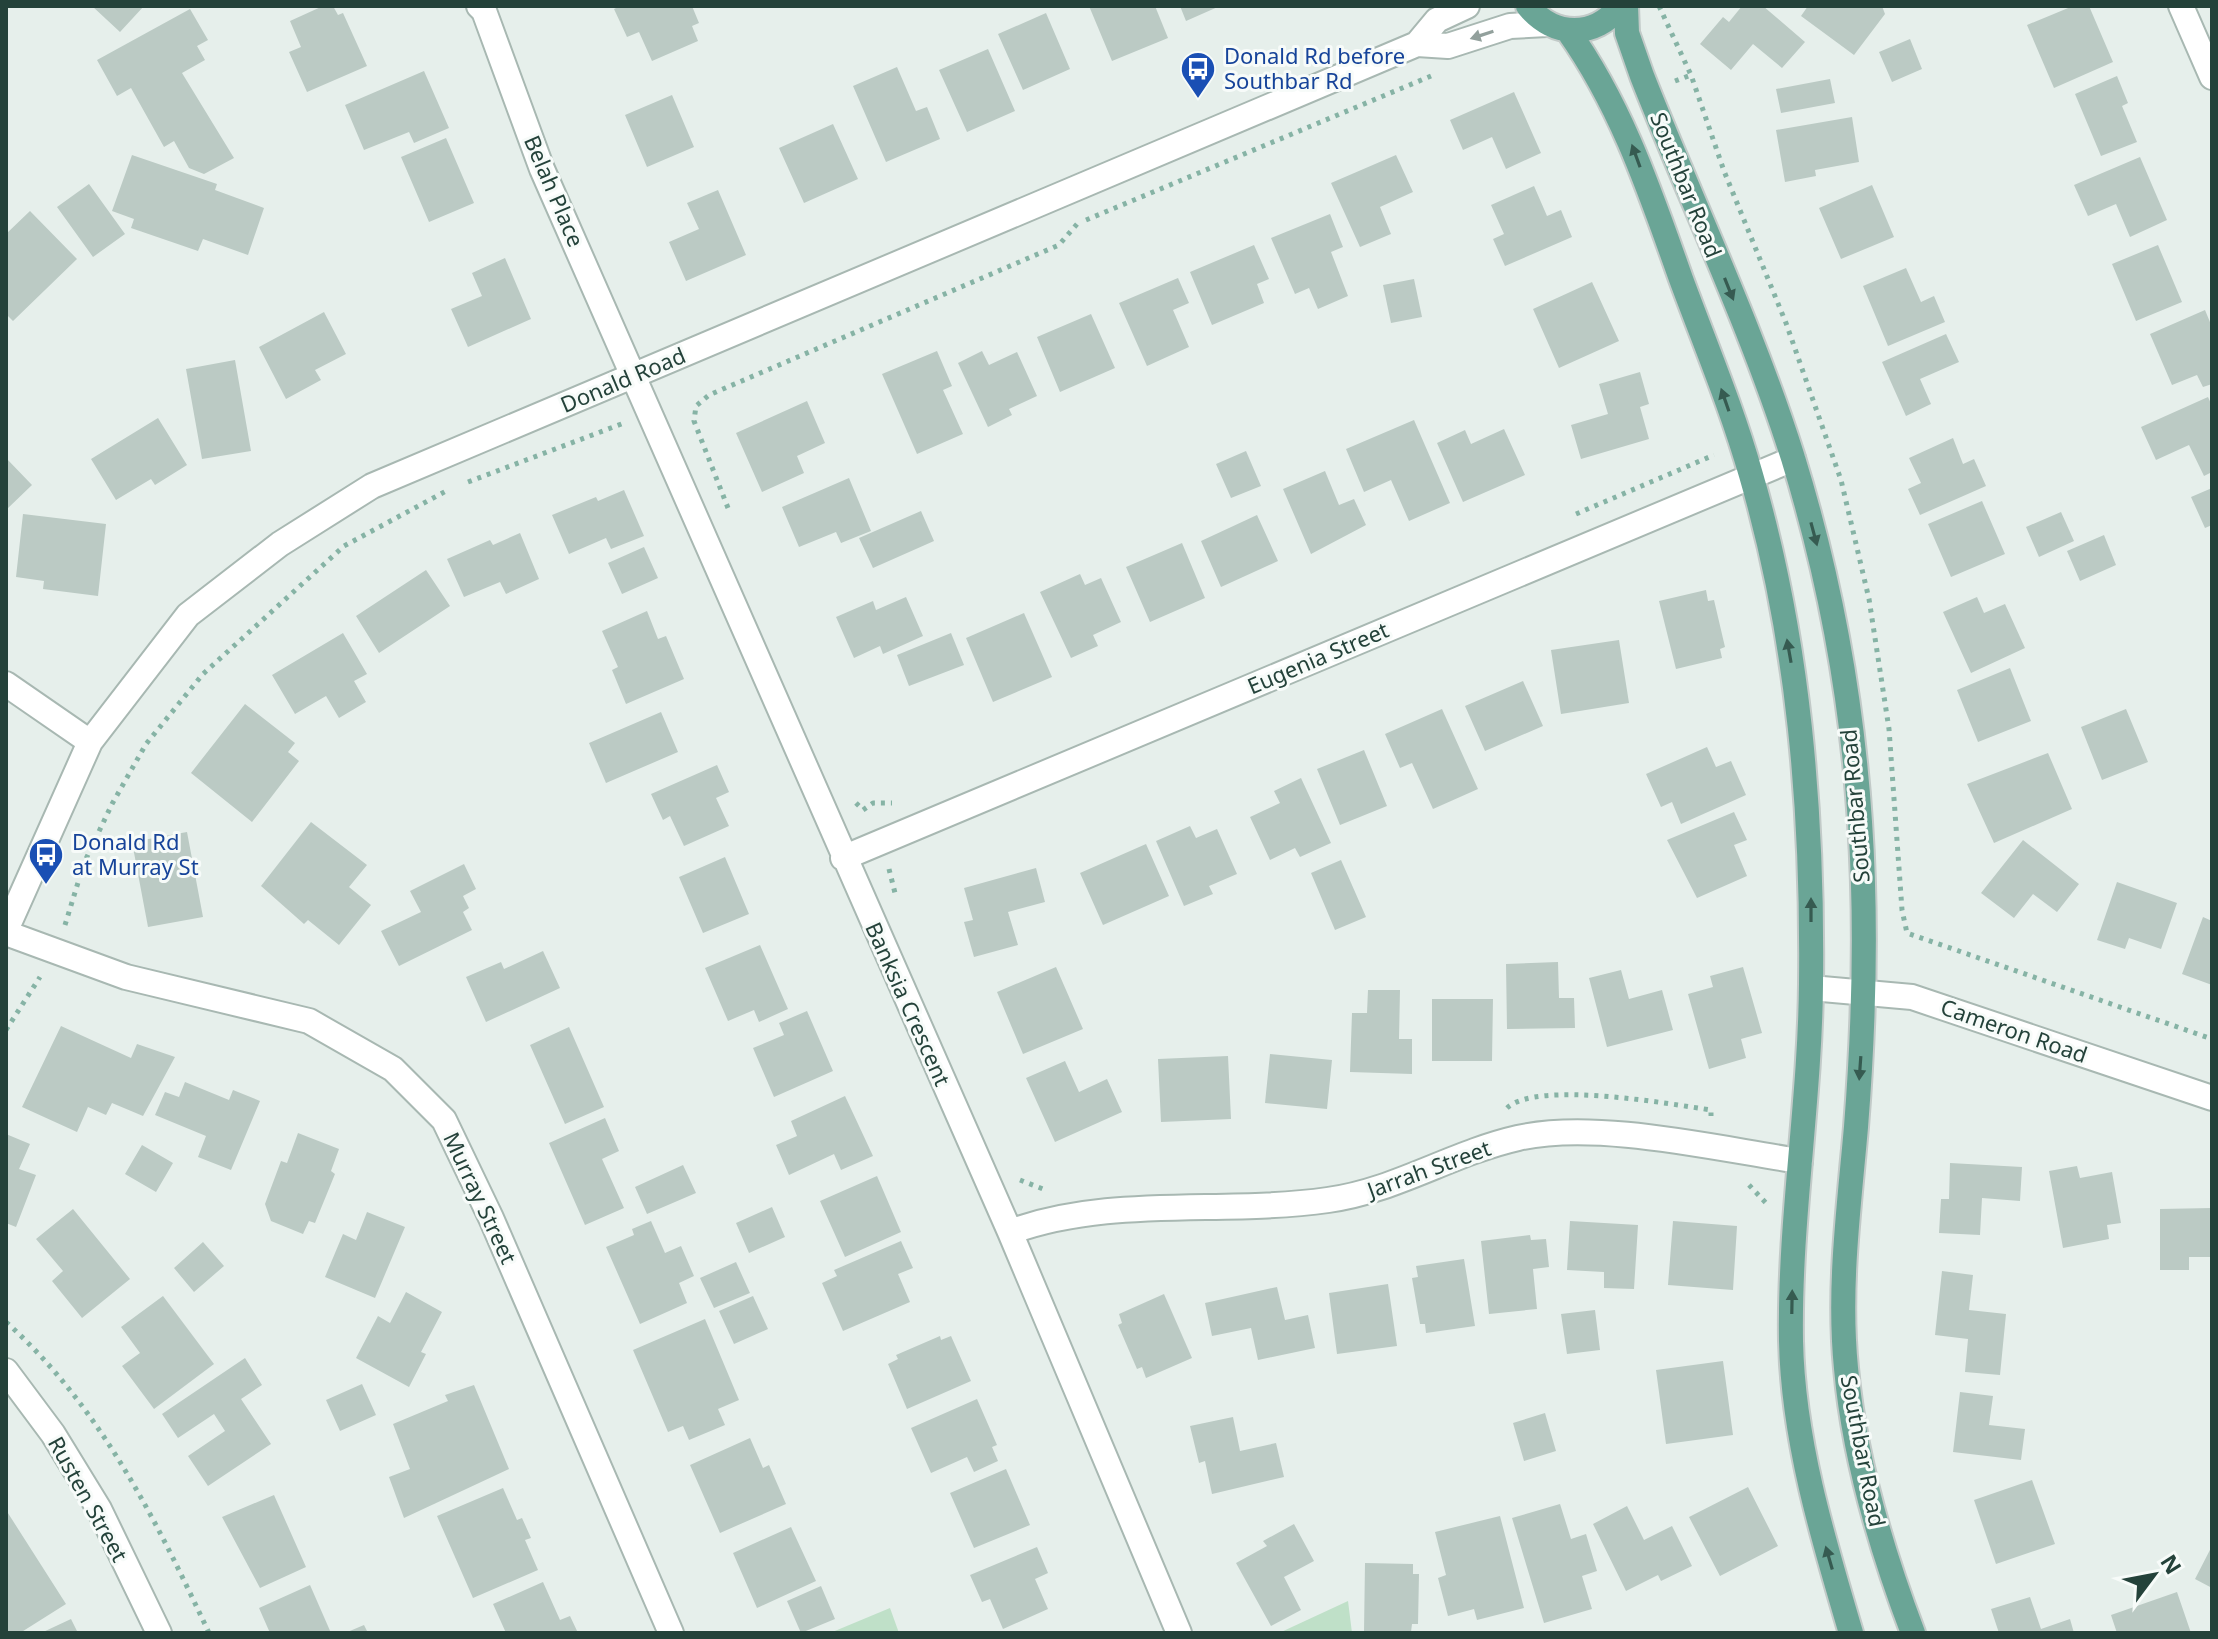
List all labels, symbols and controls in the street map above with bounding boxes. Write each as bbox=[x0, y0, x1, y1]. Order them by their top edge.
one-way arrow bbox=[1469, 29, 1493, 42]
place label: Donald Rd before Southbar Rd bbox=[1224, 40, 1405, 95]
bus stop icon: Donald Rd before Southbar Rd bbox=[1179, 50, 1217, 100]
street label: Southbar Road bbox=[1644, 108, 1730, 262]
street label: Belah Place bbox=[518, 130, 592, 251]
one-way arrow bbox=[1629, 143, 1642, 167]
one-way arrow bbox=[1722, 277, 1735, 300]
street label: Donald Road bbox=[555, 339, 690, 419]
one-way arrow bbox=[1719, 388, 1731, 412]
one-way arrow bbox=[1808, 521, 1820, 546]
street label: Eugenia Street bbox=[1242, 614, 1393, 700]
one-way arrow bbox=[1783, 639, 1795, 664]
street label: Southbar Road bbox=[1832, 728, 1876, 884]
place label: Donald Rd at Murray St bbox=[72, 826, 199, 881]
bus stop icon: Donald Rd at Murray St bbox=[27, 836, 65, 886]
one-way arrow bbox=[1805, 897, 1817, 922]
street label: Banksia Crescent bbox=[859, 917, 958, 1090]
street label: Cameron Road bbox=[1937, 991, 2092, 1069]
one-way arrow bbox=[1854, 1056, 1867, 1081]
street label: Murray Street bbox=[437, 1127, 525, 1268]
street label: Jarrah Street bbox=[1361, 1132, 1495, 1205]
one-way arrow bbox=[1786, 1289, 1798, 1314]
street label: Southbar Road bbox=[1835, 1372, 1893, 1529]
street label: Rusten Street bbox=[42, 1430, 136, 1567]
north arrow bbox=[2114, 1535, 2194, 1615]
one-way arrow bbox=[1822, 1546, 1835, 1570]
text: N bbox=[2154, 1548, 2189, 1579]

